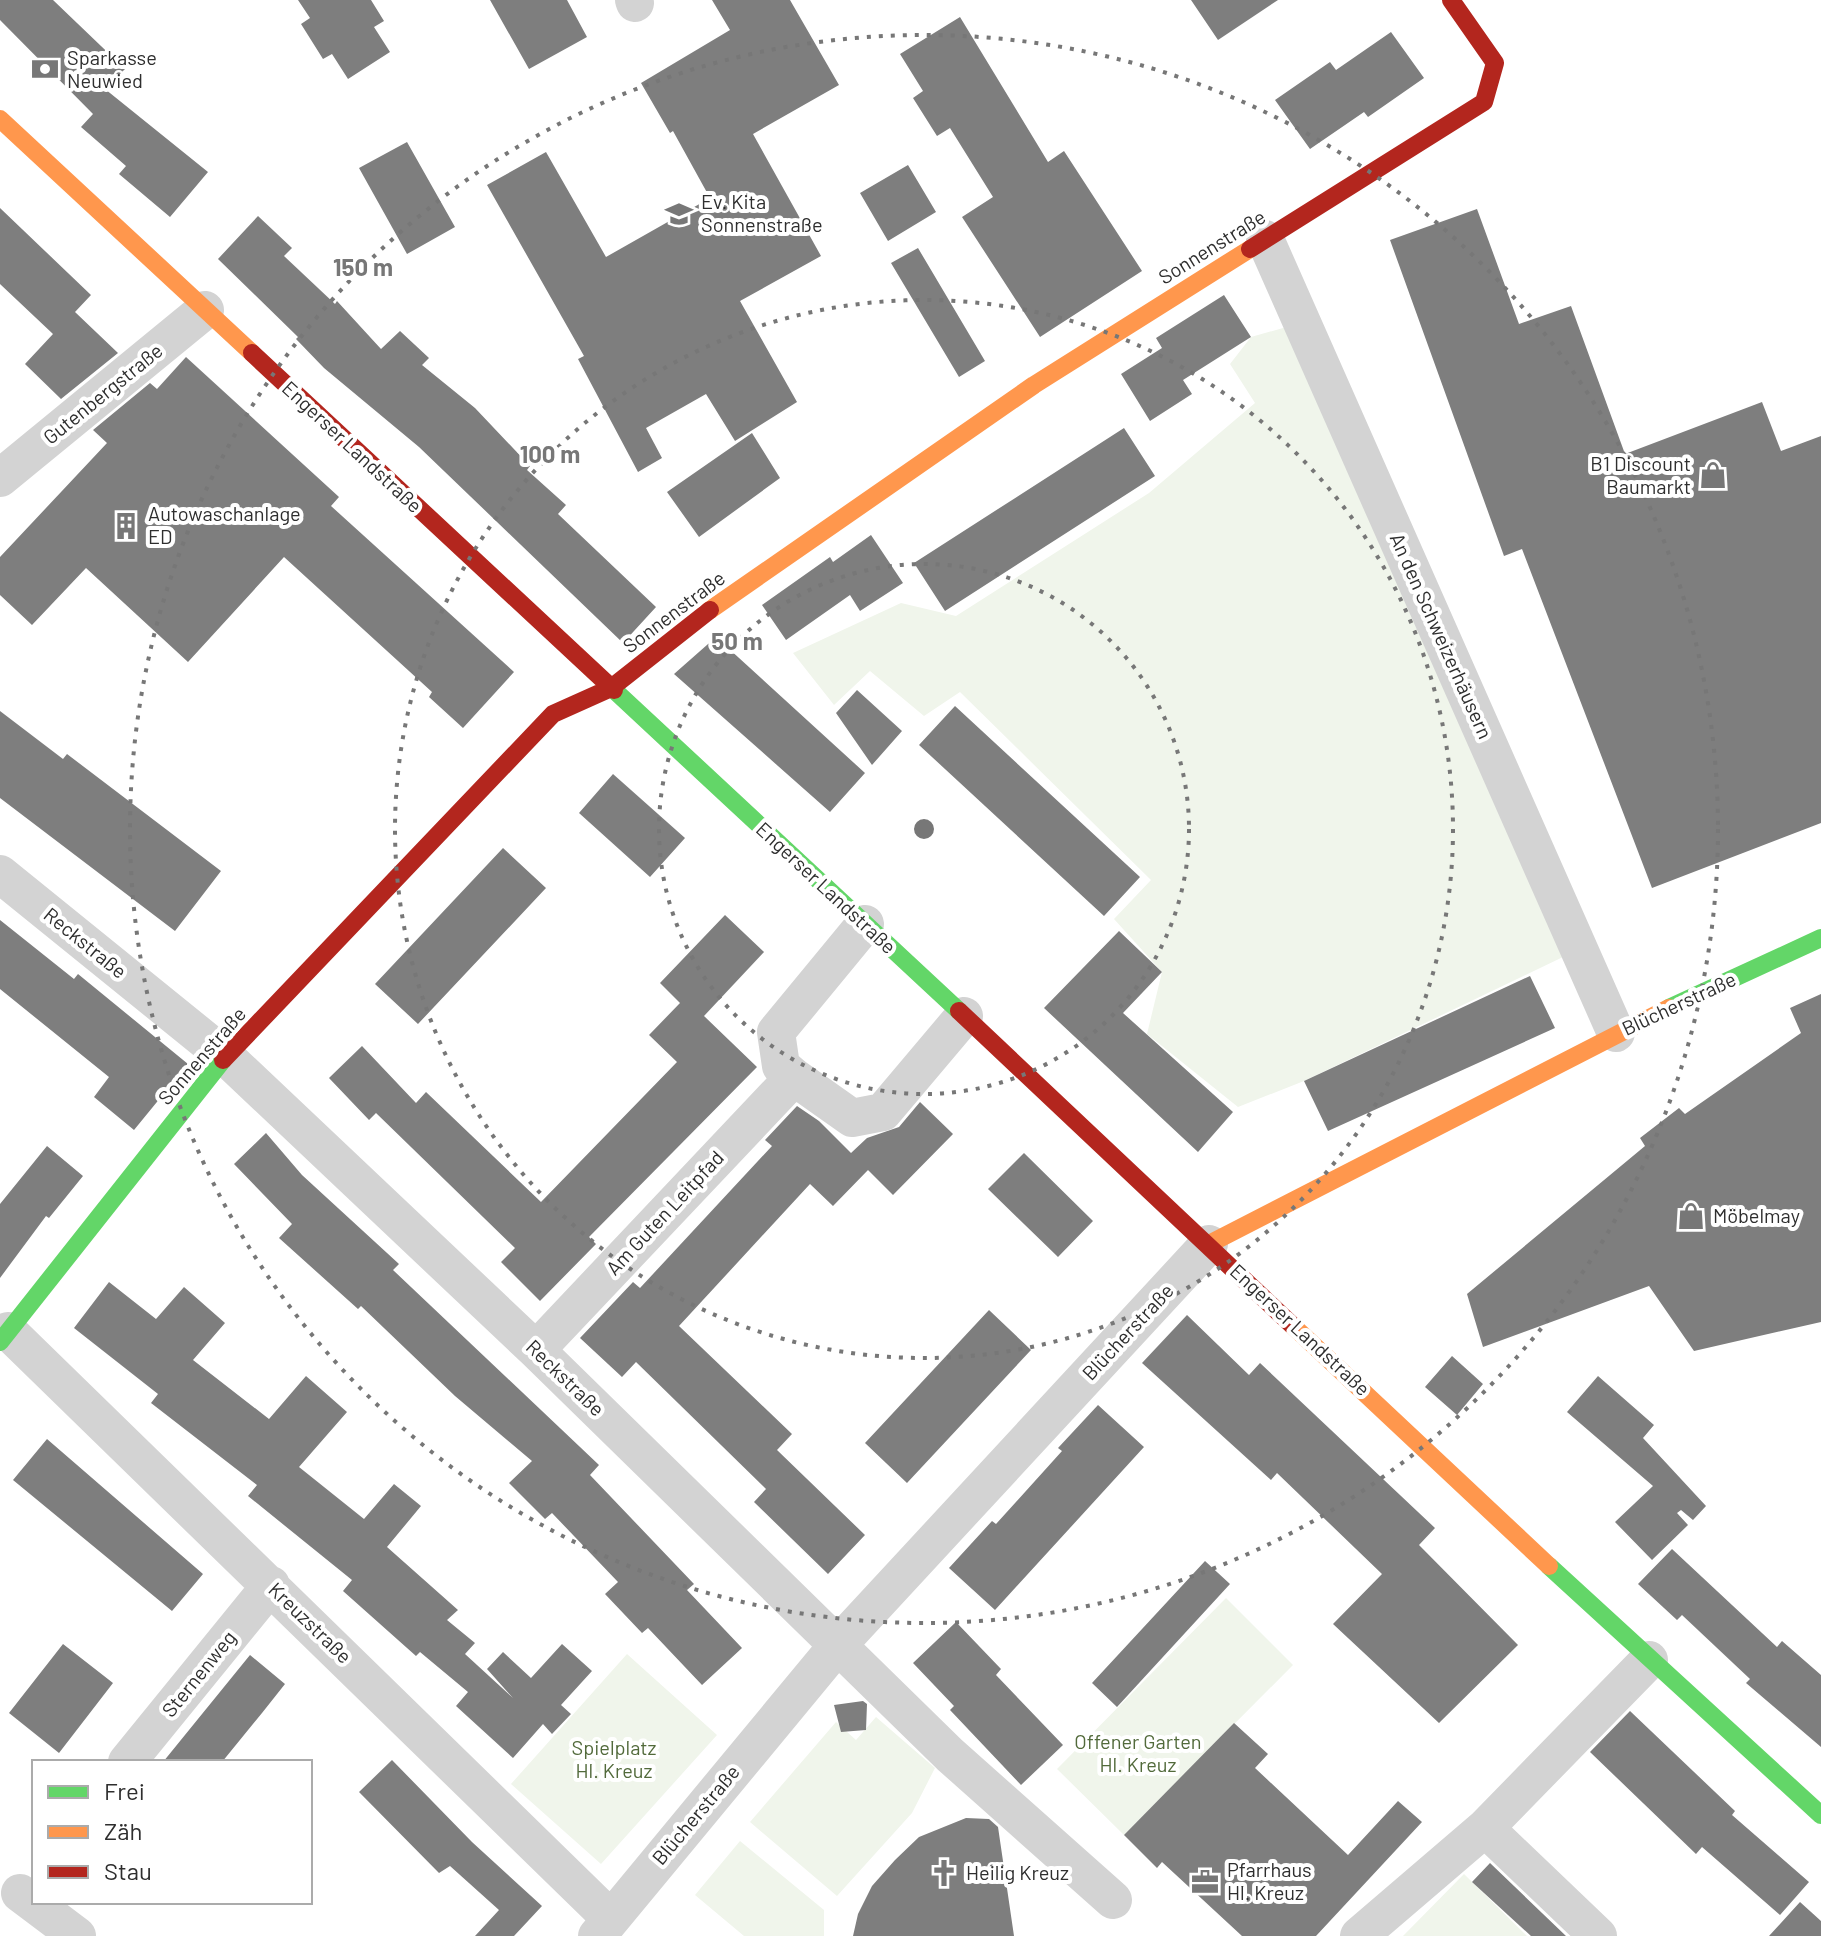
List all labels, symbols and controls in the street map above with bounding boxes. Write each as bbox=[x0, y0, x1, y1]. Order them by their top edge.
place label: Sparkasse Neuwied bbox=[67, 45, 157, 92]
bank icon: Sparkasse Neuwied bbox=[30, 54, 60, 84]
place label: Ev. Kita Sonnenstraße bbox=[701, 189, 823, 236]
school or university icon: Ev. Kita Sonnenstraße bbox=[664, 199, 694, 229]
street label: Sonnenstraße bbox=[1154, 204, 1269, 289]
text: 150 m bbox=[333, 252, 393, 281]
street label: Gutenbergstraße bbox=[38, 338, 167, 449]
street label: Engerser Landstraße bbox=[278, 375, 428, 517]
text: 100 m bbox=[520, 439, 580, 468]
place label: B1 Discount Baumarkt bbox=[1590, 451, 1691, 498]
shop icon: B1 Discount Baumarkt bbox=[1698, 460, 1728, 490]
place label: Autowaschanlage ED bbox=[148, 501, 301, 548]
building icon: Autowaschanlage ED bbox=[111, 511, 141, 541]
street label: An den Schweizerhäusern bbox=[1386, 529, 1498, 742]
street label: Sonnenstraße bbox=[618, 565, 729, 657]
text: 50 m bbox=[711, 626, 763, 655]
centre of rings bbox=[910, 815, 938, 843]
street label: Engerser Landstraße bbox=[752, 816, 902, 958]
street label: Reckstraße bbox=[39, 902, 132, 983]
street label: Blücherstraße bbox=[1618, 966, 1739, 1040]
street label: Sonnenstraße bbox=[152, 1002, 250, 1109]
street label: Am Guten Leitpfad bbox=[600, 1145, 728, 1280]
shop icon: Möbelmay bbox=[1676, 1201, 1706, 1231]
place label: Möbelmay bbox=[1713, 1203, 1800, 1227]
street label: Engerser Landstraße bbox=[1226, 1258, 1376, 1400]
street label: Blücherstraße bbox=[1077, 1278, 1178, 1384]
street label: Reckstraße bbox=[522, 1334, 610, 1420]
street label: Kreuzstraße bbox=[264, 1577, 357, 1668]
street label: Sternenweg bbox=[156, 1625, 240, 1721]
park label: Offener Garten Hl. Kreuz bbox=[1074, 1729, 1202, 1776]
park label: Spielplatz Hl. Kreuz bbox=[571, 1735, 657, 1782]
legend bbox=[32, 1760, 312, 1904]
street label: Blücherstraße bbox=[647, 1760, 744, 1869]
text: Frei bbox=[104, 1776, 145, 1805]
text: Zäh bbox=[104, 1816, 142, 1845]
text: Stau bbox=[104, 1856, 152, 1885]
place label: Pfarrhaus Hl. Kreuz bbox=[1227, 1857, 1312, 1904]
church icon: Heilig Kreuz bbox=[929, 1858, 959, 1888]
place label: Heilig Kreuz bbox=[966, 1860, 1069, 1884]
office icon: Pfarrhaus Hl. Kreuz bbox=[1190, 1867, 1220, 1897]

